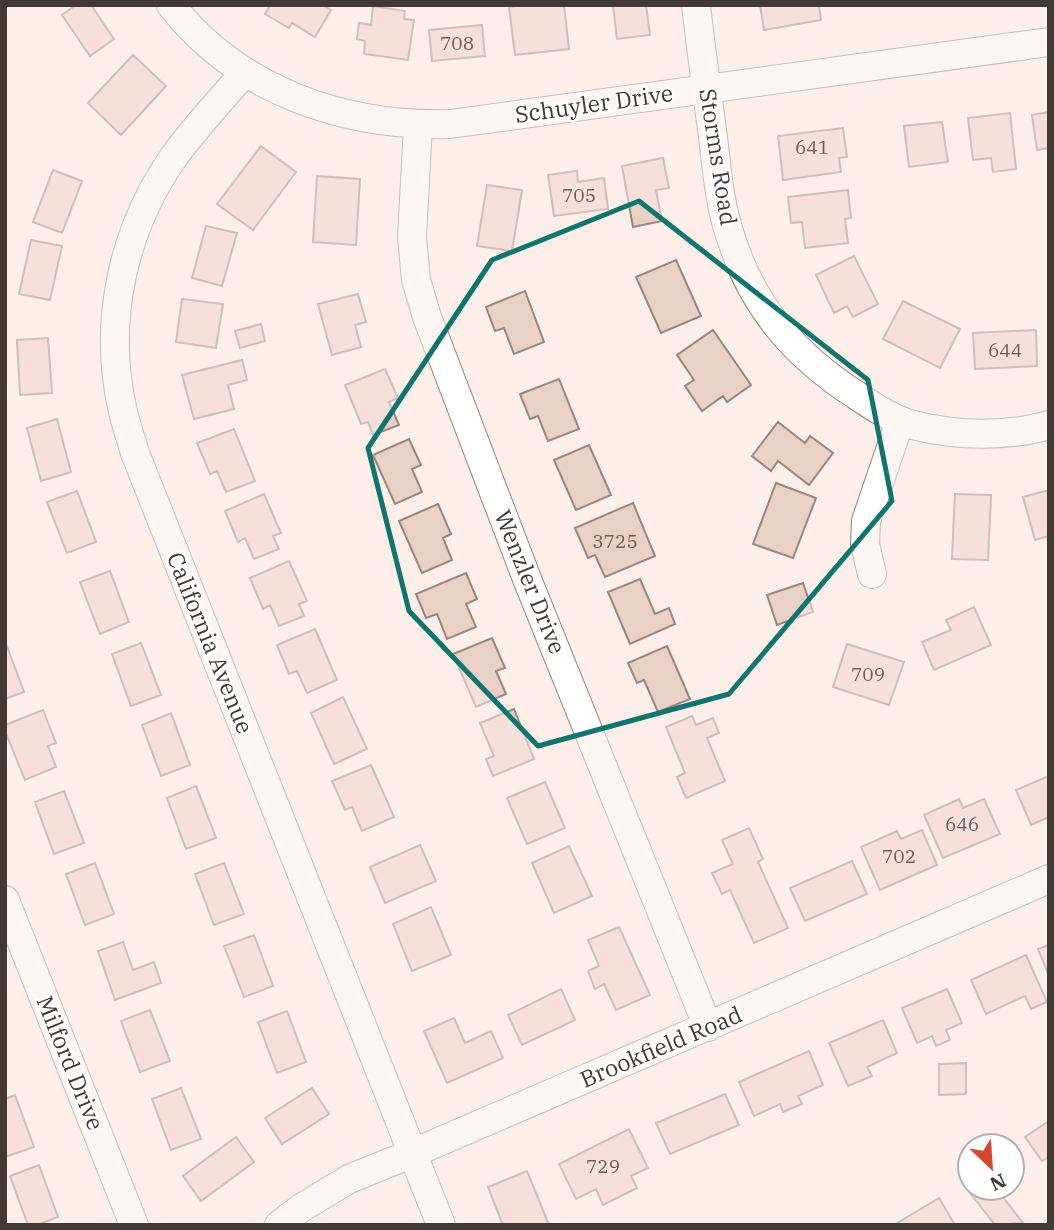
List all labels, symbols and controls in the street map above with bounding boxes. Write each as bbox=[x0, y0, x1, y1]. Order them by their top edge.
house number: 708 bbox=[440, 31, 474, 55]
street label: Schuyler Drive bbox=[513, 77, 675, 129]
street label: Storms Road bbox=[693, 86, 745, 227]
house number: 641 bbox=[795, 135, 829, 159]
house number: 705 bbox=[562, 183, 596, 207]
house number: 644 bbox=[988, 338, 1022, 362]
street label: Wenzler Drive bbox=[488, 505, 573, 658]
house number: 3725 bbox=[592, 529, 638, 553]
street label: California Avenue bbox=[161, 548, 261, 738]
house number: 709 bbox=[851, 662, 885, 686]
house number: 646 bbox=[945, 812, 979, 836]
house number: 702 bbox=[882, 844, 916, 868]
street label: Milford Drive bbox=[30, 991, 112, 1134]
street label: Brookfield Road bbox=[575, 998, 746, 1094]
north arrow bbox=[956, 1132, 1026, 1202]
house number: 729 bbox=[586, 1154, 620, 1178]
text: N bbox=[986, 1168, 1010, 1196]

